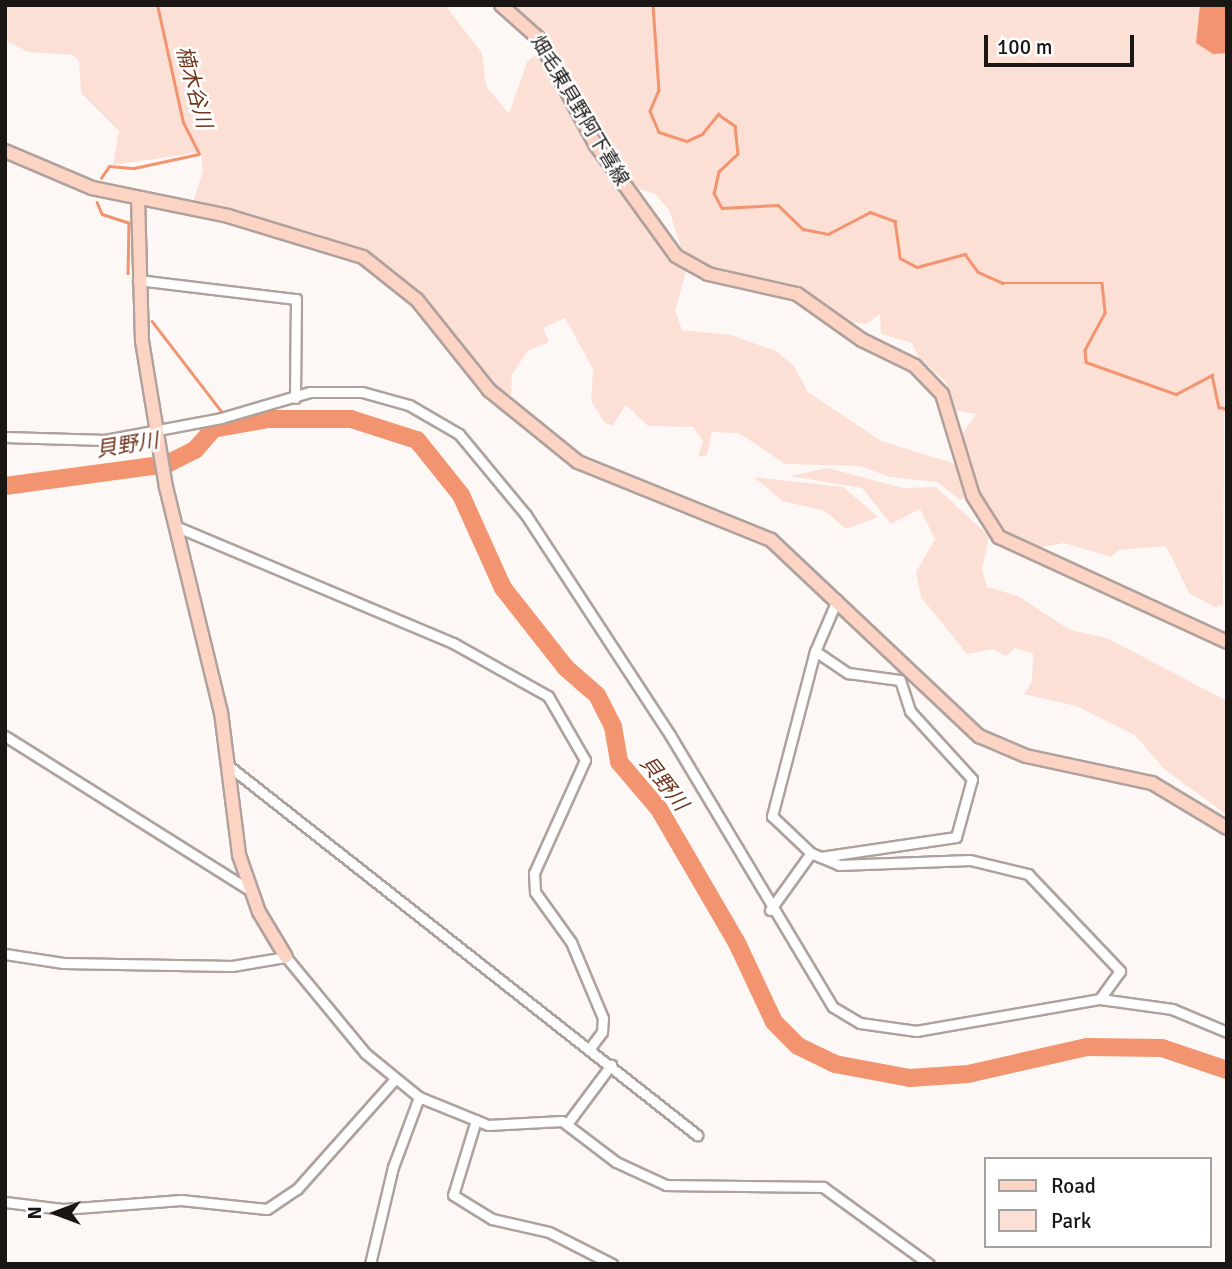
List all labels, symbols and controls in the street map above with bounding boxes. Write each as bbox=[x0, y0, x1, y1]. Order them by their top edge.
scale bar bbox=[987, 21, 1138, 65]
street label: 畑毛東貝野阿下喜線 bbox=[525, 32, 633, 190]
text: 100 m bbox=[997, 34, 1052, 60]
water label: 楠木谷川 bbox=[171, 43, 217, 131]
water label: 貝野川 bbox=[94, 428, 160, 462]
water label: 貝野川 bbox=[635, 750, 693, 816]
legend bbox=[984, 1157, 1211, 1248]
text: Road bbox=[1051, 1173, 1096, 1199]
north arrow bbox=[21, 1178, 91, 1248]
text: N bbox=[23, 1206, 47, 1220]
text: Park bbox=[1051, 1208, 1091, 1234]

